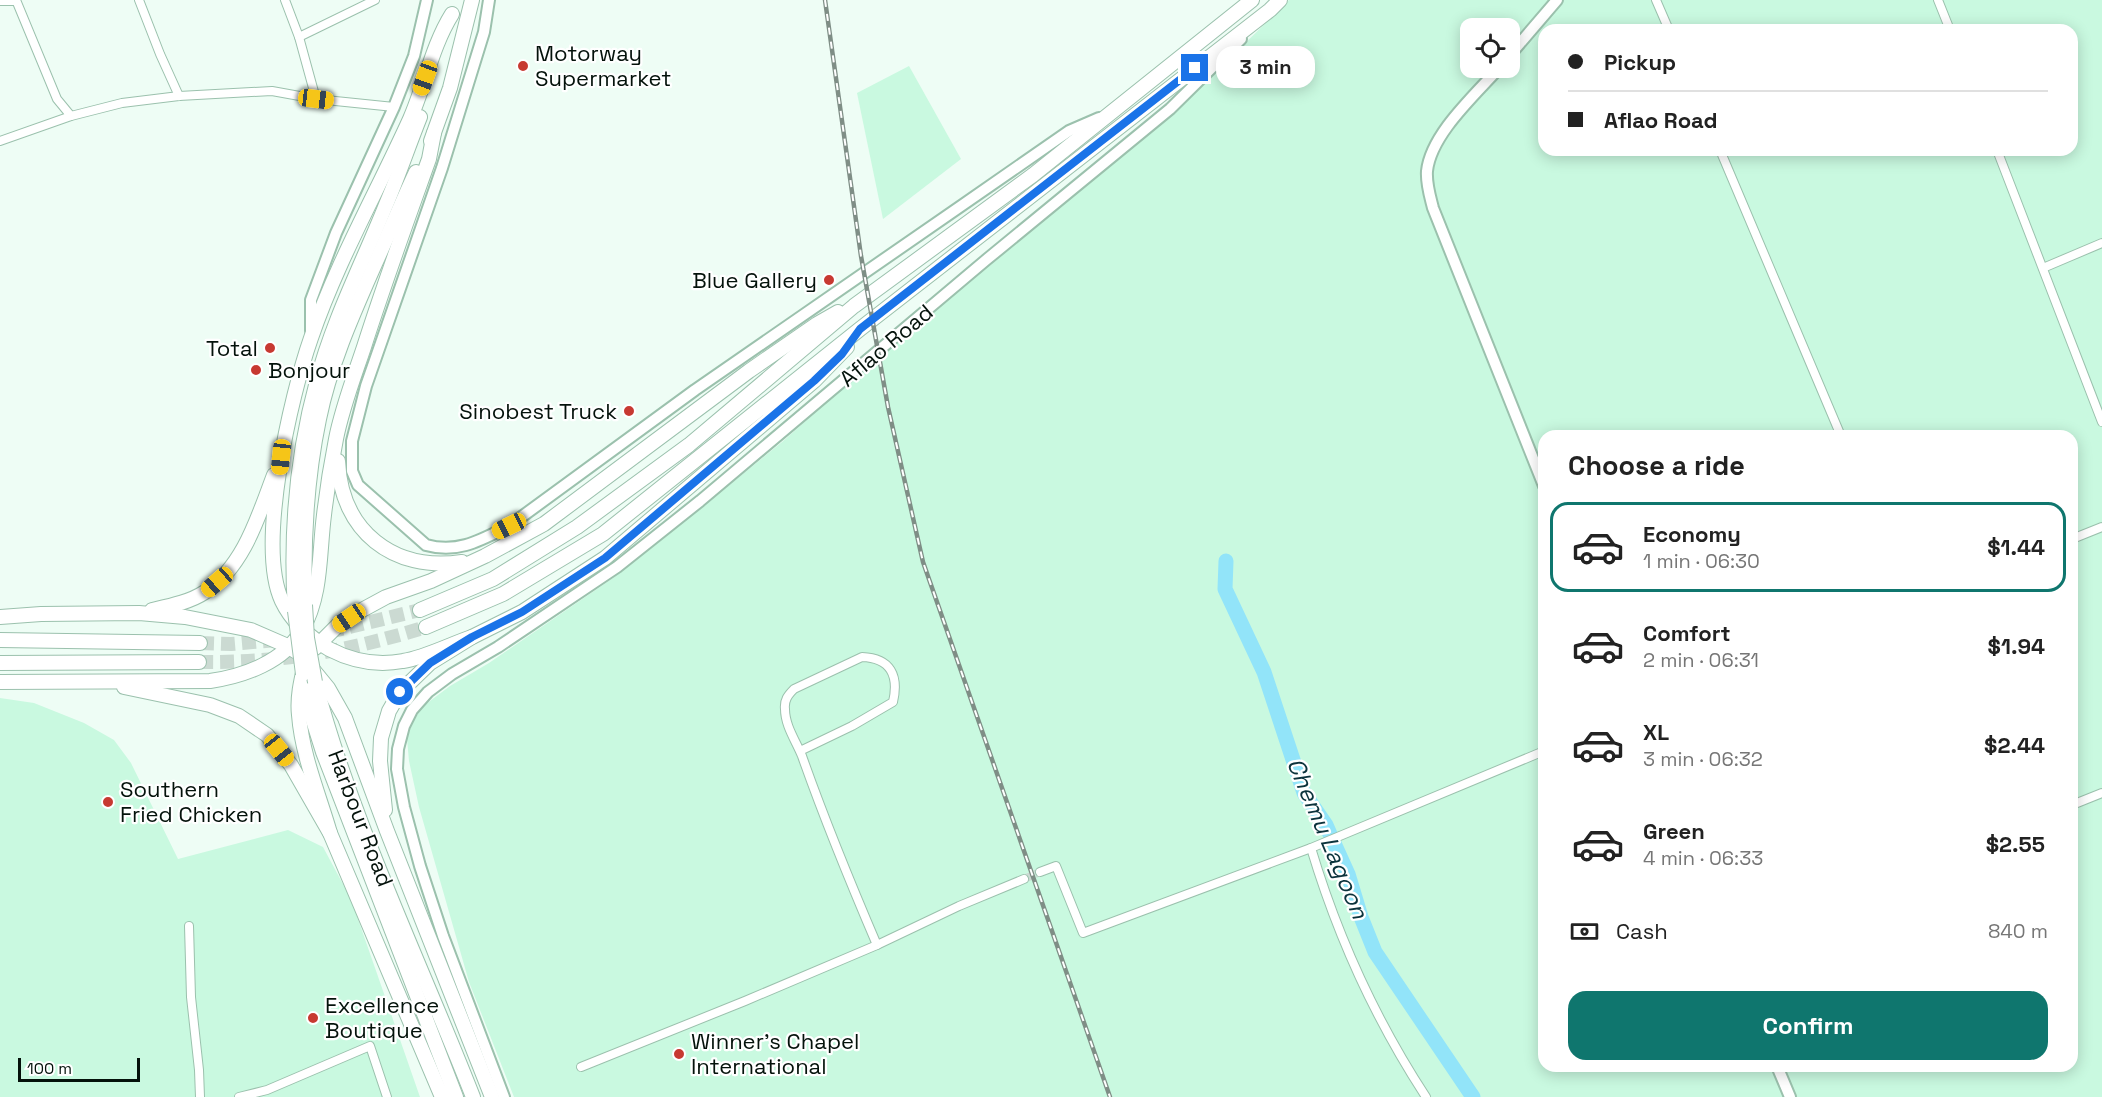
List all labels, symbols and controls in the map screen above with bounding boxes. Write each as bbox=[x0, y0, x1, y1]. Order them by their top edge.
map controls bbox=[1460, 18, 1520, 78]
button: locate bbox=[1460, 18, 1520, 78]
place label: Motorway Supermarket bbox=[535, 39, 671, 92]
callout: 3 min bbox=[1216, 47, 1315, 89]
text: Pickup bbox=[1604, 48, 1676, 76]
route end bbox=[1181, 54, 1208, 81]
text: 3 min bbox=[1240, 54, 1291, 80]
car bbox=[410, 58, 440, 98]
marker: Motorway Supermarket bbox=[516, 59, 530, 73]
car bbox=[297, 88, 335, 110]
text: Aflao Road bbox=[1604, 106, 1718, 134]
place label: Blue Gallery bbox=[692, 266, 817, 294]
marker: Blue Gallery bbox=[822, 273, 836, 287]
street label: Aflao Road bbox=[833, 298, 939, 392]
place label: Total bbox=[206, 334, 258, 362]
marker: Total bbox=[263, 341, 277, 355]
place label: Bonjour bbox=[268, 356, 350, 384]
marker: Bonjour bbox=[249, 363, 263, 377]
place label: Sinobest Truck bbox=[459, 397, 617, 425]
marker: Sinobest Truck bbox=[622, 404, 636, 418]
car bbox=[270, 438, 292, 476]
text: Choose a ride bbox=[1568, 448, 1745, 483]
car bbox=[489, 510, 529, 542]
icon: car bbox=[1571, 520, 1625, 574]
text: Economy bbox=[1643, 520, 1741, 548]
text: $1.44 bbox=[1987, 533, 2045, 561]
text: 1 min · 06:30 bbox=[1643, 548, 1760, 574]
car bbox=[198, 563, 236, 601]
car bbox=[329, 600, 369, 636]
icon: car bbox=[1571, 619, 1625, 673]
text: Comfort bbox=[1643, 619, 1731, 647]
text: $1.94 bbox=[1988, 632, 2045, 660]
text: 2 min · 06:31 bbox=[1643, 647, 1759, 673]
route start bbox=[386, 678, 413, 705]
icon: car bbox=[1571, 718, 1625, 772]
text: XL bbox=[1643, 718, 1669, 746]
car bbox=[261, 730, 297, 770]
text: $2.44 bbox=[1984, 731, 2045, 759]
street label: Harbour Road bbox=[322, 746, 400, 890]
text: 3 min · 06:32 bbox=[1643, 746, 1763, 772]
water label: Chemu Lagoon bbox=[1280, 753, 1376, 924]
place label: Southern Fried Chicken bbox=[120, 775, 262, 828]
marker: Southern Fried Chicken bbox=[101, 795, 115, 809]
icon: car bbox=[1571, 817, 1625, 871]
text: Green bbox=[1643, 817, 1705, 845]
text: $2.55 bbox=[1986, 830, 2045, 858]
text: 4 min · 06:33 bbox=[1643, 845, 1763, 871]
icon: cash bbox=[1568, 915, 1601, 948]
text: Cash bbox=[1616, 917, 1668, 945]
text: 840 m bbox=[1988, 918, 2048, 944]
place label: Excellence Boutique bbox=[325, 991, 439, 1044]
button: Confirm bbox=[1568, 991, 2048, 1060]
marker: Excellence Boutique bbox=[306, 1011, 320, 1025]
place label: Winner's Chapel International bbox=[691, 1027, 859, 1080]
marker: Winner's Chapel International bbox=[672, 1047, 686, 1061]
scale bar bbox=[18, 1055, 140, 1082]
text: 100 m bbox=[27, 1058, 72, 1079]

